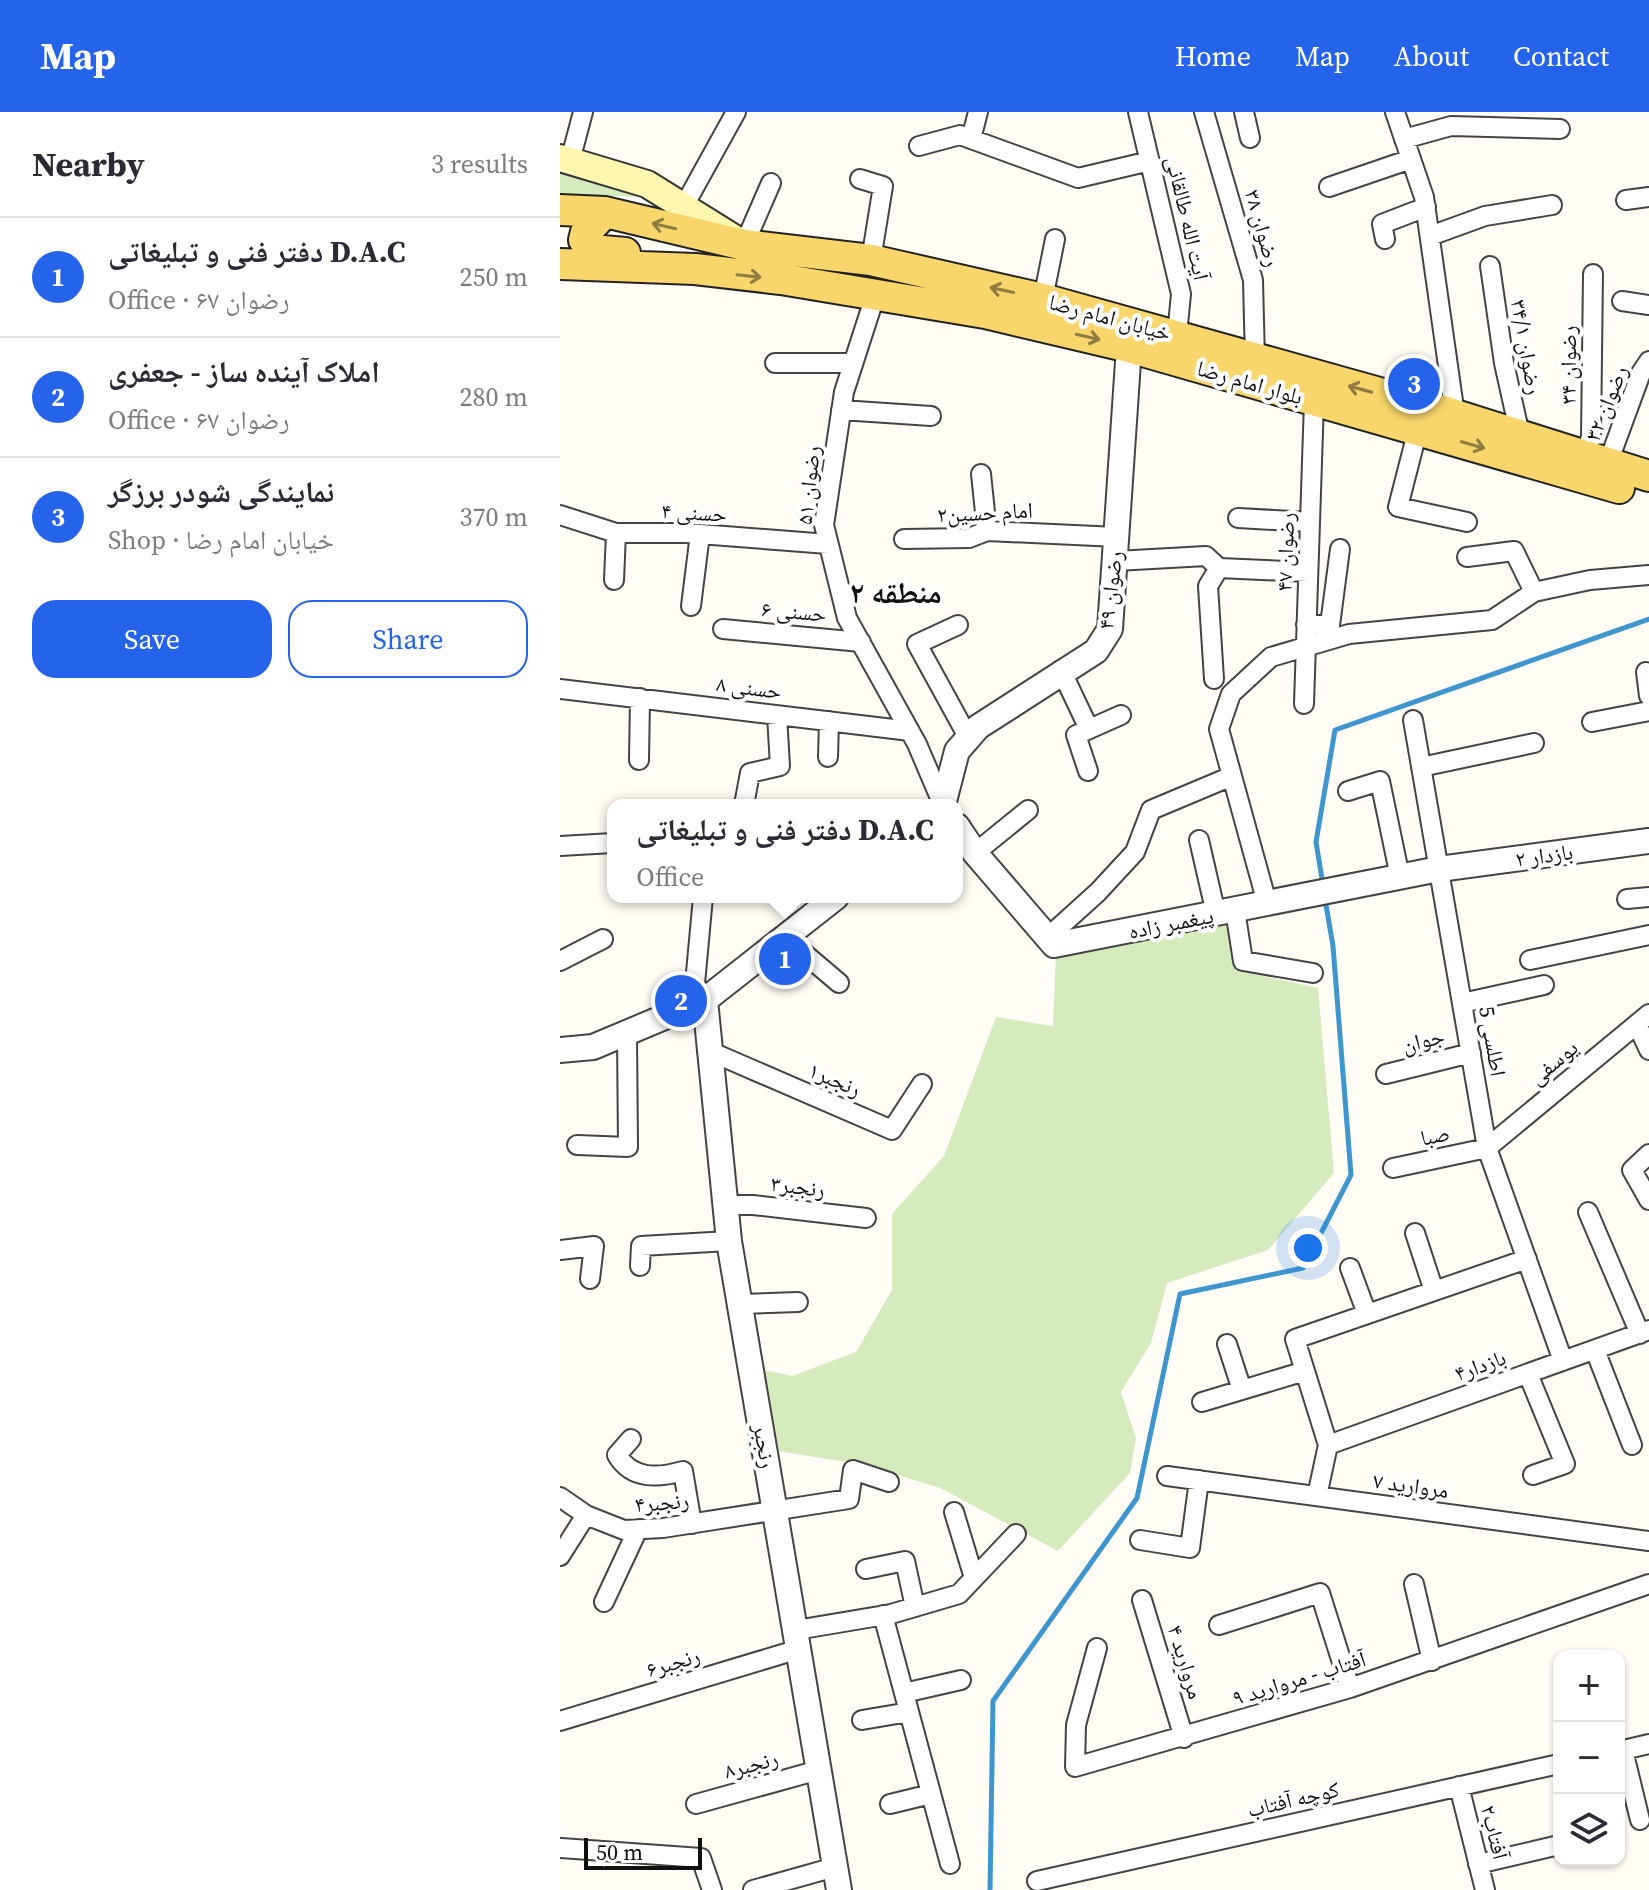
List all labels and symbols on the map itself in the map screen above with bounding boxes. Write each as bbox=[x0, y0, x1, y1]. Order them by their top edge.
street label: آیت الله طالقانی bbox=[1159, 153, 1217, 283]
street label: رضوان ۳۸ bbox=[1238, 186, 1288, 270]
one-way arrow bbox=[652, 218, 677, 233]
one-way arrow bbox=[736, 269, 762, 284]
one-way arrow bbox=[989, 282, 1015, 297]
street label: خیابان امام رضا bbox=[1046, 286, 1174, 348]
street label: رضوان ۳۴/۱ bbox=[1504, 297, 1550, 397]
street label: رضوان ۳۴ bbox=[1553, 325, 1583, 405]
one-way arrow bbox=[1074, 331, 1100, 346]
street label: بلوار امام رضا bbox=[1194, 353, 1306, 411]
pin: 3 bbox=[1388, 354, 1440, 414]
street label: رضوان ۳۲ bbox=[1577, 361, 1635, 445]
one-way arrow bbox=[1348, 380, 1373, 395]
one-way arrow bbox=[1459, 438, 1485, 453]
street label: رضوان ۵۱ bbox=[789, 444, 827, 526]
street label: حسنی ۴ bbox=[661, 495, 727, 529]
street label: امام حسین۲ bbox=[936, 495, 1034, 529]
street label: رضوان ۴۷ bbox=[1269, 512, 1301, 592]
street label: رضوان ۴۹ bbox=[1090, 549, 1130, 631]
district label: منطقه ۲ bbox=[850, 572, 942, 613]
street label: حسنی ۶ bbox=[760, 593, 828, 629]
street label: حسنی ۸ bbox=[715, 668, 783, 706]
street label: بازدار ۲ bbox=[1513, 836, 1575, 874]
street label: پیغمبر زاده bbox=[1126, 900, 1216, 946]
pin: 1 bbox=[759, 929, 811, 989]
pin: 2 bbox=[655, 971, 707, 1031]
street label: اطلسی 5 bbox=[1472, 1003, 1514, 1079]
street label: جوان bbox=[1399, 1020, 1447, 1060]
street label: یوسفی bbox=[1522, 1032, 1584, 1091]
street label: رنجبر۱ bbox=[804, 1055, 866, 1103]
street label: صبا bbox=[1418, 1117, 1452, 1153]
street label: رنجبر۳ bbox=[769, 1168, 827, 1204]
your location bbox=[1288, 1228, 1328, 1268]
street label: بازدار۴ bbox=[1450, 1342, 1510, 1388]
street label: رنجبر bbox=[746, 1420, 784, 1471]
street label: مروارید ۷ bbox=[1371, 1465, 1451, 1505]
street label: رنجبر۴ bbox=[634, 1485, 690, 1519]
street label: مروارید ۴ bbox=[1161, 1621, 1211, 1703]
street label: رنجبر۶ bbox=[643, 1640, 703, 1684]
street label: آفتاب - مروارید ۹ bbox=[1229, 1643, 1370, 1713]
street label: رنجبر۸ bbox=[721, 1742, 781, 1786]
street label: کوچه آفتاب bbox=[1244, 1774, 1342, 1824]
street label: آفتاب۲ bbox=[1474, 1802, 1516, 1863]
scale bar bbox=[584, 1834, 702, 1870]

